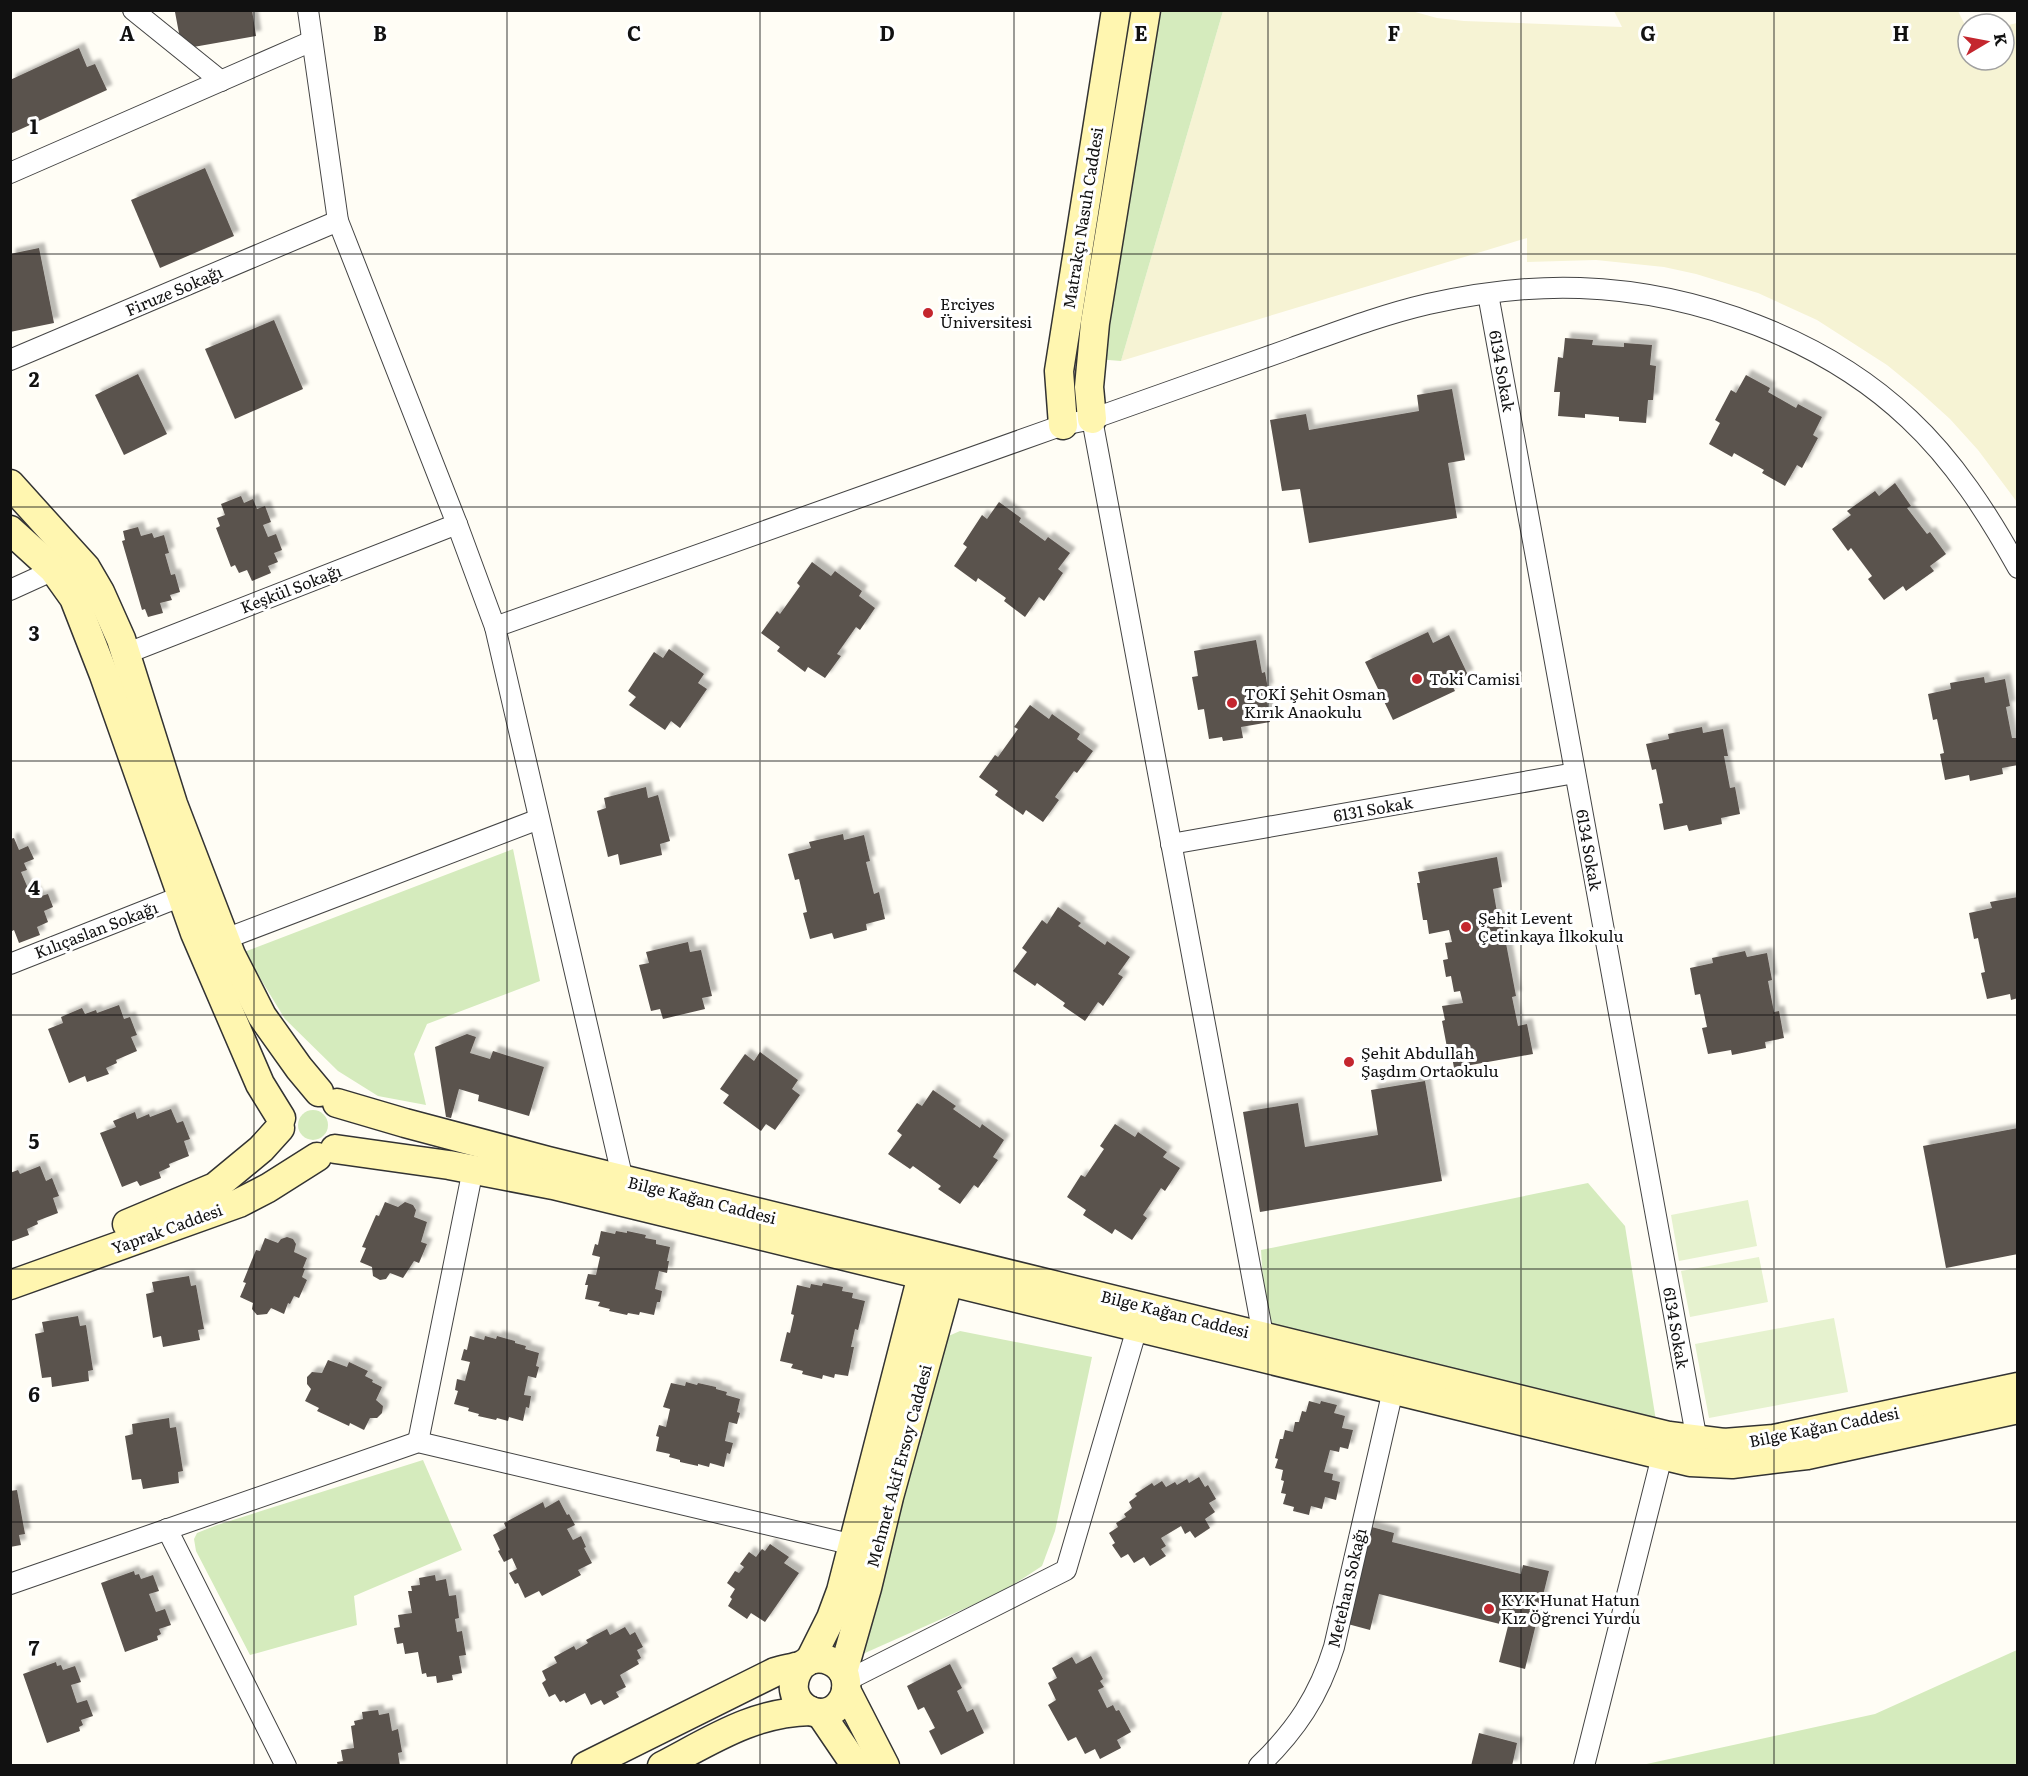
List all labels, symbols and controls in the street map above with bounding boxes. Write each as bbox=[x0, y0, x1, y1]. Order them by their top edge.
north arrow bbox=[1956, 12, 2016, 72]
text: A bbox=[119, 17, 135, 47]
text: B bbox=[373, 17, 387, 47]
text: C bbox=[627, 17, 641, 47]
text: D bbox=[879, 17, 895, 47]
text: E bbox=[1134, 17, 1148, 47]
text: F bbox=[1388, 17, 1401, 47]
text: G bbox=[1640, 17, 1656, 47]
text: H bbox=[1893, 17, 1909, 47]
text: K bbox=[1989, 31, 2015, 48]
text: 1 bbox=[30, 110, 38, 140]
street label: Matrakçı Nasuh Caddesi bbox=[1056, 125, 1108, 311]
street label: Firuze Sokağı bbox=[121, 259, 226, 321]
place label: Erciyes Üniversitesi bbox=[940, 291, 1032, 333]
marker: Erciyes Üniversitesi bbox=[921, 306, 935, 320]
street label: 6134 Sokak bbox=[1484, 328, 1522, 414]
text: 2 bbox=[29, 363, 40, 393]
street label: Keşkül Sokağı bbox=[237, 558, 345, 618]
text: 3 bbox=[28, 617, 40, 647]
place label: Toki Camisi bbox=[1429, 666, 1520, 690]
marker: Toki Camisi bbox=[1410, 672, 1424, 686]
place label: TOKİ Şehit Osman Kırık Anaokulu bbox=[1244, 681, 1387, 723]
marker: TOKİ Şehit Osman Kırık Anaokulu bbox=[1225, 696, 1239, 710]
street label: 6131 Sokak bbox=[1331, 789, 1415, 827]
street label: 6134 Sokak bbox=[1571, 807, 1609, 893]
text: 4 bbox=[28, 871, 40, 901]
street label: Kılıçaslan Sokağı bbox=[30, 894, 161, 964]
place label: Şehit Levent Çetinkaya İlkokulu bbox=[1478, 905, 1624, 947]
marker: Şehit Levent Çetinkaya İlkokulu bbox=[1459, 920, 1473, 934]
place label: Şehit Abdullah Şaşdım Ortaokulu bbox=[1361, 1040, 1499, 1082]
marker: Şehit Abdullah Şaşdım Ortaokulu bbox=[1342, 1055, 1356, 1069]
text: 5 bbox=[29, 1125, 40, 1155]
street label: Bilge Kağan Caddesi bbox=[625, 1169, 779, 1229]
street label: Yaprak Caddesi bbox=[108, 1197, 226, 1259]
street label: Bilge Kağan Caddesi bbox=[1098, 1283, 1252, 1343]
street label: 6134 Sokak bbox=[1658, 1285, 1696, 1371]
street label: Mehmet Akif Ersoy Caddesi bbox=[859, 1361, 937, 1570]
text: 6 bbox=[28, 1378, 40, 1408]
street label: Bilge Kağan Caddesi bbox=[1747, 1400, 1901, 1452]
street label: Metehan Sokağı bbox=[1321, 1525, 1371, 1650]
place label: KYK Hunat Hatun Kız Öğrenci Yurdu bbox=[1501, 1587, 1640, 1629]
marker: KYK Hunat Hatun Kız Öğrenci Yurdu bbox=[1482, 1602, 1496, 1616]
text: 7 bbox=[29, 1632, 40, 1662]

